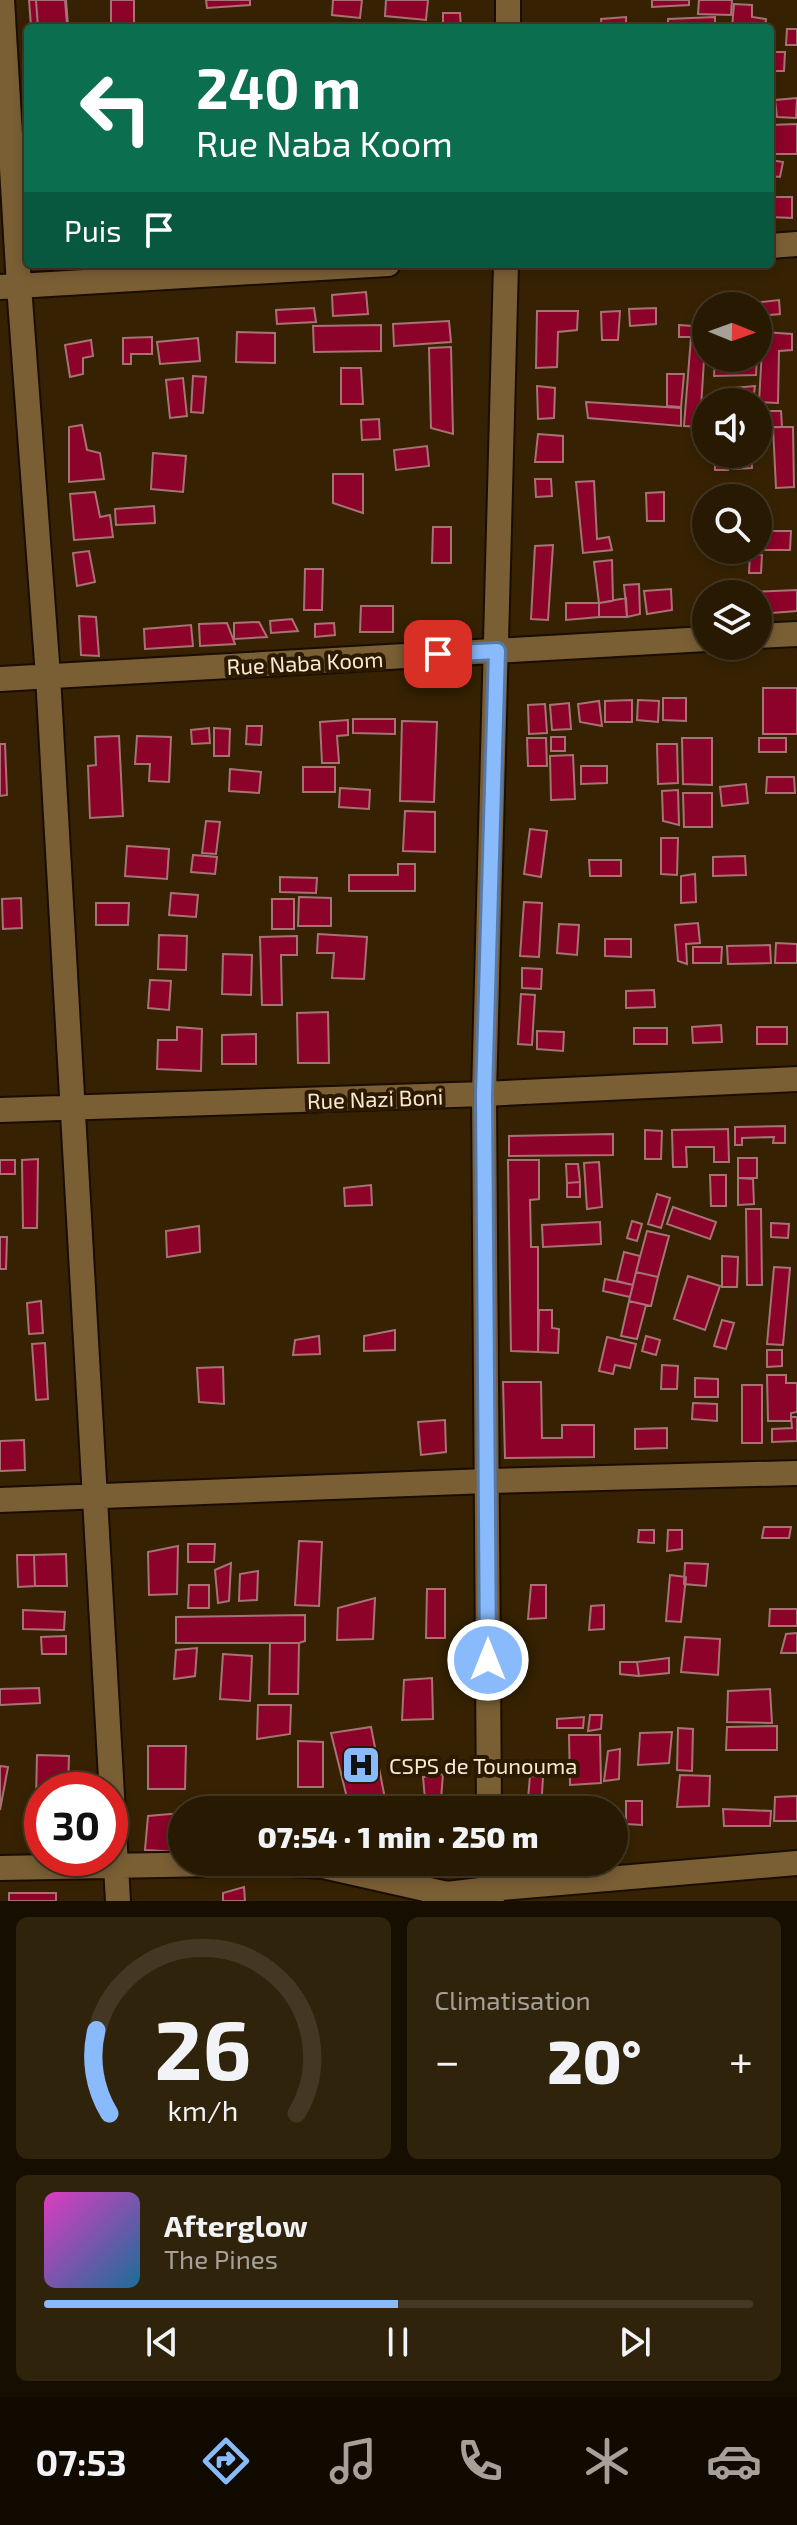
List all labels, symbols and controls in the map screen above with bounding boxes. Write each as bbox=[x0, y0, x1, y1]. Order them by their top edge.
text: 240 m bbox=[196, 53, 361, 120]
icon: left bbox=[64, 56, 168, 160]
text: Rue Naba Koom bbox=[196, 121, 453, 164]
icon: arrive bbox=[137, 208, 181, 252]
text: Puis bbox=[64, 212, 121, 248]
north arrow bbox=[692, 292, 772, 372]
map controls bbox=[692, 292, 772, 660]
button: sound bbox=[692, 388, 772, 468]
button: search bbox=[692, 484, 772, 564]
button: layers bbox=[692, 580, 772, 660]
pin bbox=[404, 620, 472, 688]
icon: arrive bbox=[416, 632, 460, 676]
street label: Rue Naba Koom bbox=[226, 645, 384, 679]
street label: Rue Nazi Boni bbox=[306, 1083, 444, 1113]
position arrow bbox=[446, 1618, 530, 1702]
hospital icon: CSPS de Tounouma bbox=[340, 1744, 382, 1786]
place label: CSPS de Tounouma bbox=[389, 1752, 577, 1778]
speed limit sign: 30 bbox=[24, 1772, 128, 1876]
text: 07:54 · 1 min · 250 m bbox=[257, 1818, 539, 1854]
text: Climatisation bbox=[435, 1984, 591, 2015]
text: 26 bbox=[155, 1997, 252, 2097]
text: 20° bbox=[547, 2024, 642, 2096]
text: − bbox=[435, 2033, 460, 2086]
text: + bbox=[729, 2033, 753, 2086]
text: km/h bbox=[168, 2092, 239, 2127]
text: Afterglow bbox=[164, 2207, 308, 2243]
text: The Pines bbox=[164, 2243, 278, 2274]
icon: previous bbox=[140, 2320, 184, 2364]
icon: pause bbox=[376, 2320, 420, 2364]
icon: next bbox=[613, 2320, 657, 2364]
icon: directions bbox=[198, 2433, 254, 2489]
icon: music bbox=[325, 2433, 381, 2489]
icon: phone bbox=[452, 2433, 508, 2489]
icon: climate bbox=[579, 2433, 635, 2489]
icon: car bbox=[706, 2433, 762, 2489]
text: 07:53 bbox=[35, 2440, 127, 2483]

